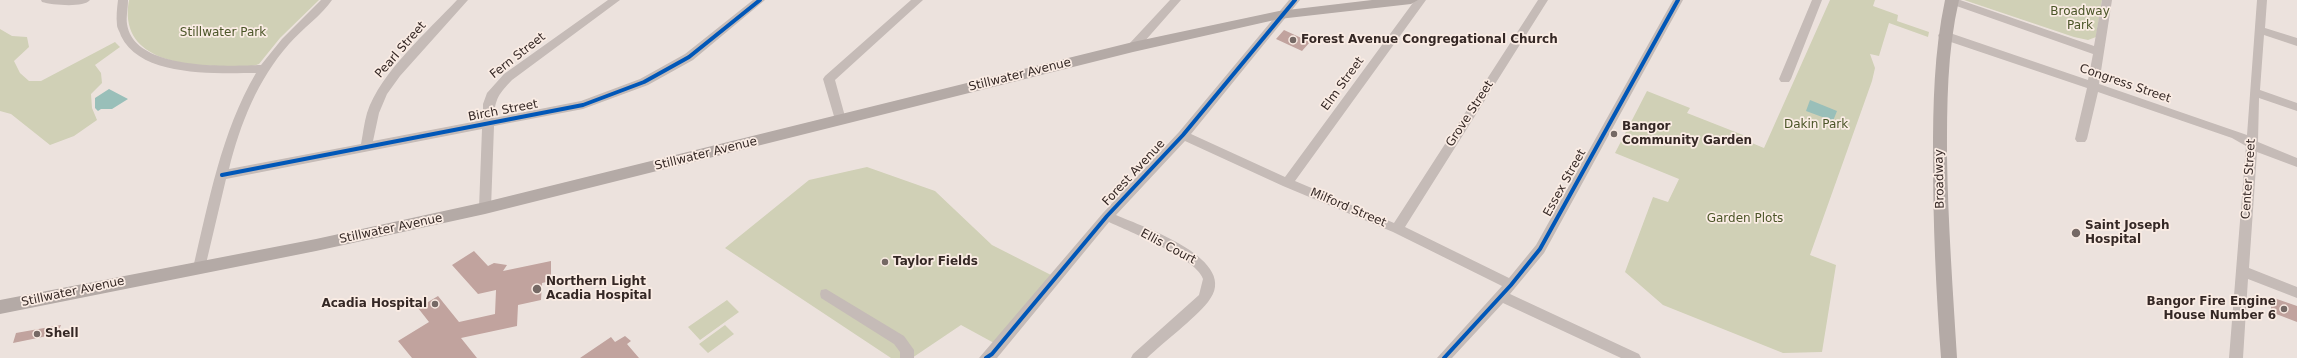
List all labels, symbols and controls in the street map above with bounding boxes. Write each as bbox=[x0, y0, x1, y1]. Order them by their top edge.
park label: Broadway Park bbox=[2050, 5, 2110, 33]
street label: Pearl Street bbox=[373, 19, 429, 81]
park label: Stillwater Park bbox=[180, 26, 266, 40]
street label: Fern Street bbox=[487, 30, 549, 82]
place label: Forest Avenue Congregational Church bbox=[1301, 33, 1558, 47]
marker: Forest Avenue Congregational Church bbox=[1288, 35, 1298, 45]
street label: Elm Street bbox=[1319, 54, 1367, 114]
street label: Stillwater Avenue bbox=[967, 55, 1073, 95]
street label: Congress Street bbox=[2077, 62, 2173, 106]
street label: Grove Street bbox=[1443, 78, 1497, 150]
street label: Birch Street bbox=[467, 97, 539, 125]
park label: Dakin Park bbox=[1784, 118, 1848, 132]
place label: Bangor Community Garden bbox=[1622, 120, 1752, 148]
marker: Bangor Community Garden bbox=[1609, 129, 1619, 139]
street label: Stillwater Avenue bbox=[653, 134, 759, 174]
street label: Forest Avenue bbox=[1100, 137, 1168, 209]
street label: Center Street bbox=[2239, 138, 2259, 220]
street label: Essex Street bbox=[1541, 147, 1589, 219]
street label: Broadway bbox=[1932, 149, 1948, 209]
street label: Milford Street bbox=[1308, 186, 1388, 230]
street label: Stillwater Avenue bbox=[338, 211, 444, 247]
park label: Garden Plots bbox=[1707, 212, 1783, 226]
place label: Saint Joseph Hospital bbox=[2085, 219, 2169, 247]
street label: Ellis Court bbox=[1138, 226, 1198, 268]
marker: Saint Joseph Hospital bbox=[2070, 227, 2082, 239]
place label: Taylor Fields bbox=[893, 255, 978, 269]
marker: Taylor Fields bbox=[880, 257, 890, 267]
street label: Stillwater Avenue bbox=[20, 274, 126, 310]
place label: Northern Light Acadia Hospital bbox=[546, 275, 652, 303]
marker: Northern Light Acadia Hospital bbox=[531, 283, 543, 295]
place label: Bangor Fire Engine House Number 6 bbox=[2147, 295, 2276, 323]
place label: Acadia Hospital bbox=[321, 297, 427, 311]
marker: Acadia Hospital bbox=[430, 299, 440, 309]
marker: Bangor Fire Engine House Number 6 bbox=[2279, 304, 2289, 314]
place label: Shell bbox=[45, 327, 79, 341]
marker: Shell bbox=[32, 329, 42, 339]

